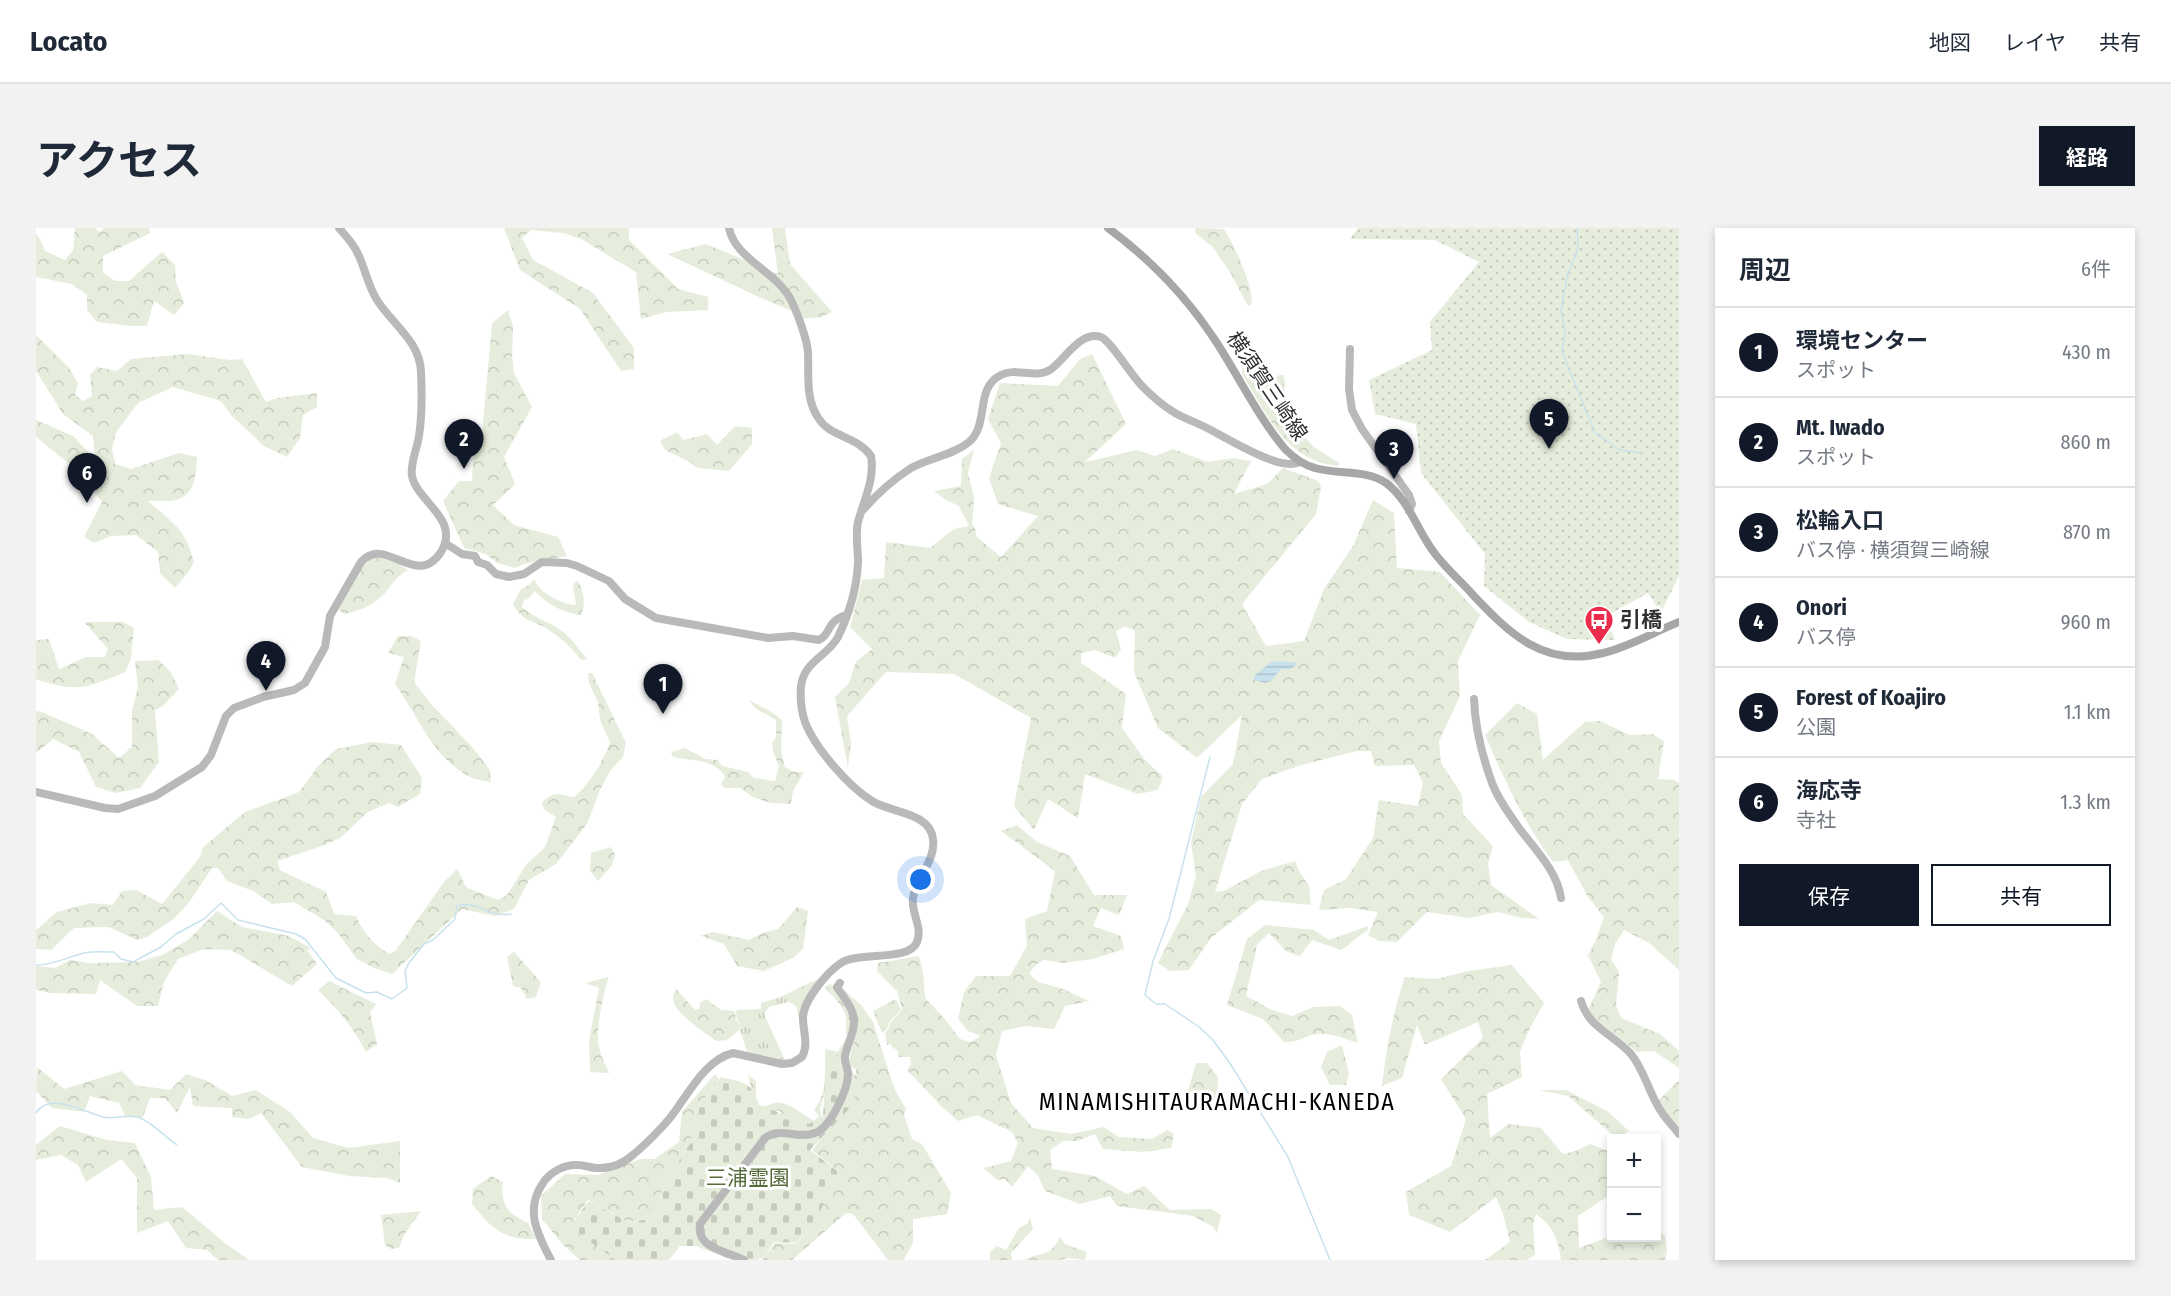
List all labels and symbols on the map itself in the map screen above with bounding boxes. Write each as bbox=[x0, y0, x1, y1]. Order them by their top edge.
street label: 横須賀三崎線 bbox=[1221, 327, 1313, 445]
pin: 5 bbox=[1530, 400, 1568, 449]
pin: 2 bbox=[444, 420, 484, 469]
pin: 3 bbox=[1374, 430, 1414, 479]
pin: 6 bbox=[68, 454, 106, 503]
bus stop icon: 引橋 bbox=[1583, 604, 1615, 646]
place label: 引橋 bbox=[1620, 607, 1662, 633]
pin: 4 bbox=[246, 642, 286, 691]
pin: 1 bbox=[644, 664, 682, 714]
your location bbox=[906, 865, 935, 894]
district label: MINAMISHITAURAMACHI-KANEDA bbox=[1039, 1088, 1395, 1116]
park label: 三浦霊園 bbox=[706, 1165, 790, 1191]

